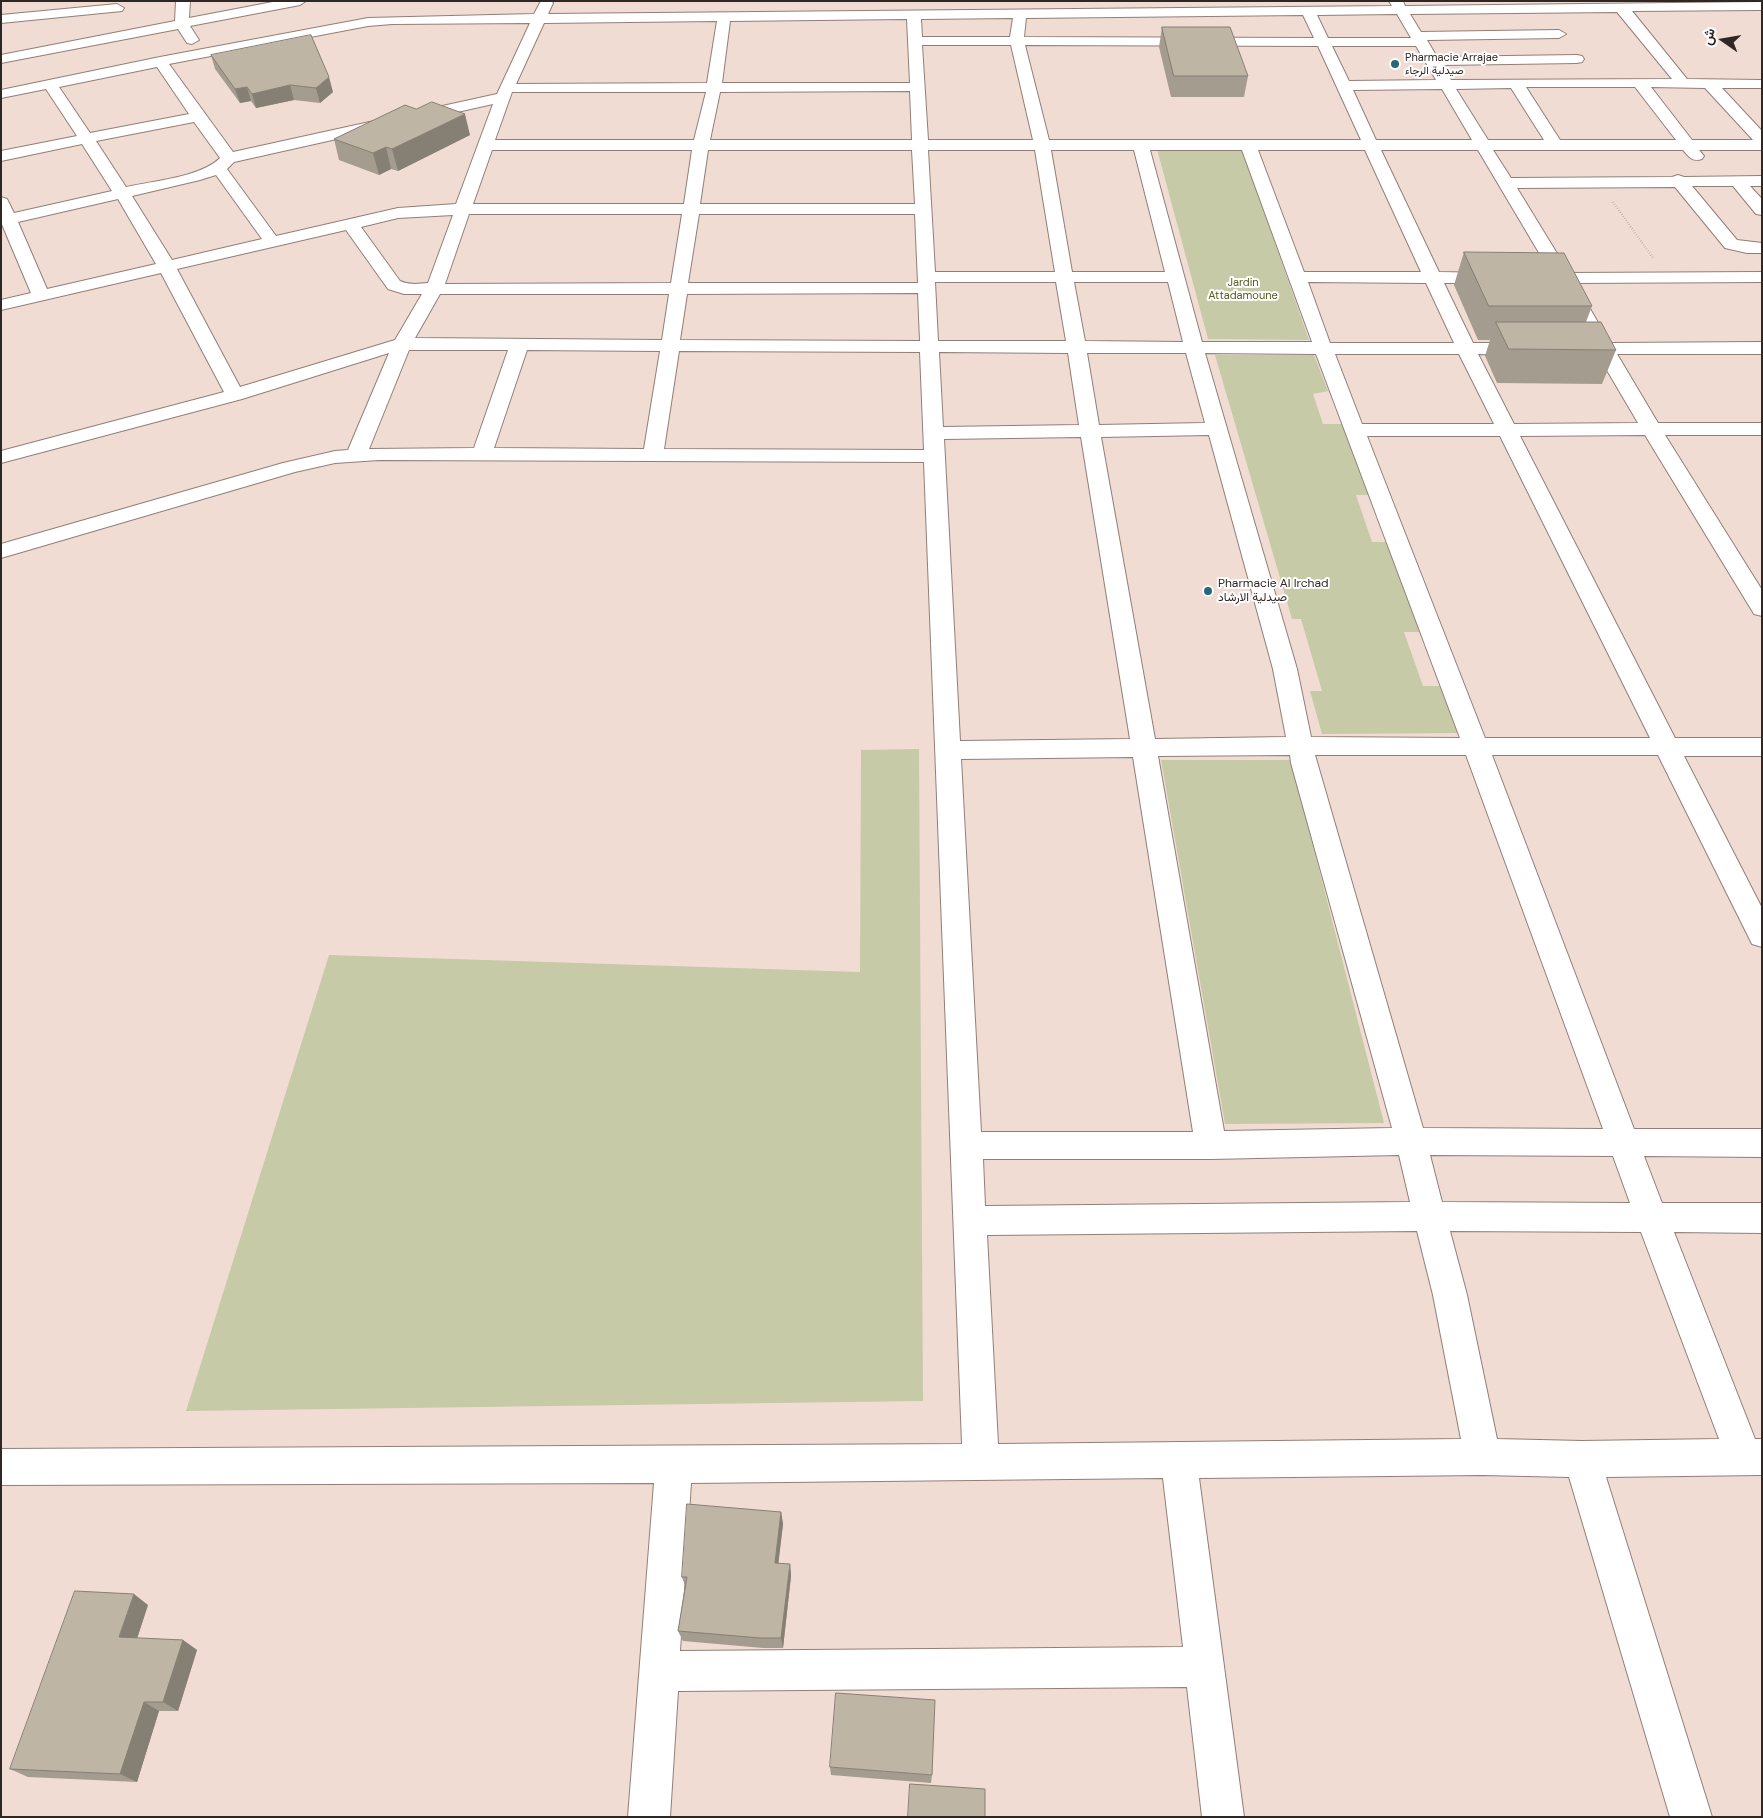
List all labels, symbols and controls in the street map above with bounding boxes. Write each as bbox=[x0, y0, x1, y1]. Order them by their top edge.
north arrow bbox=[1698, 15, 1748, 65]
text: ش bbox=[1698, 26, 1719, 47]
place label: Pharmacie Arrajae صيدلية الرجاء bbox=[1405, 51, 1498, 77]
marker: Pharmacie Arrajae صيدلية الرجاء bbox=[1389, 58, 1401, 70]
park label: Jardin Attadamoune bbox=[1208, 276, 1278, 302]
place label: Pharmacie Al Irchad صيدلية الارشاد bbox=[1218, 577, 1328, 605]
marker: Pharmacie Al Irchad صيدلية الارشاد bbox=[1202, 585, 1214, 597]

